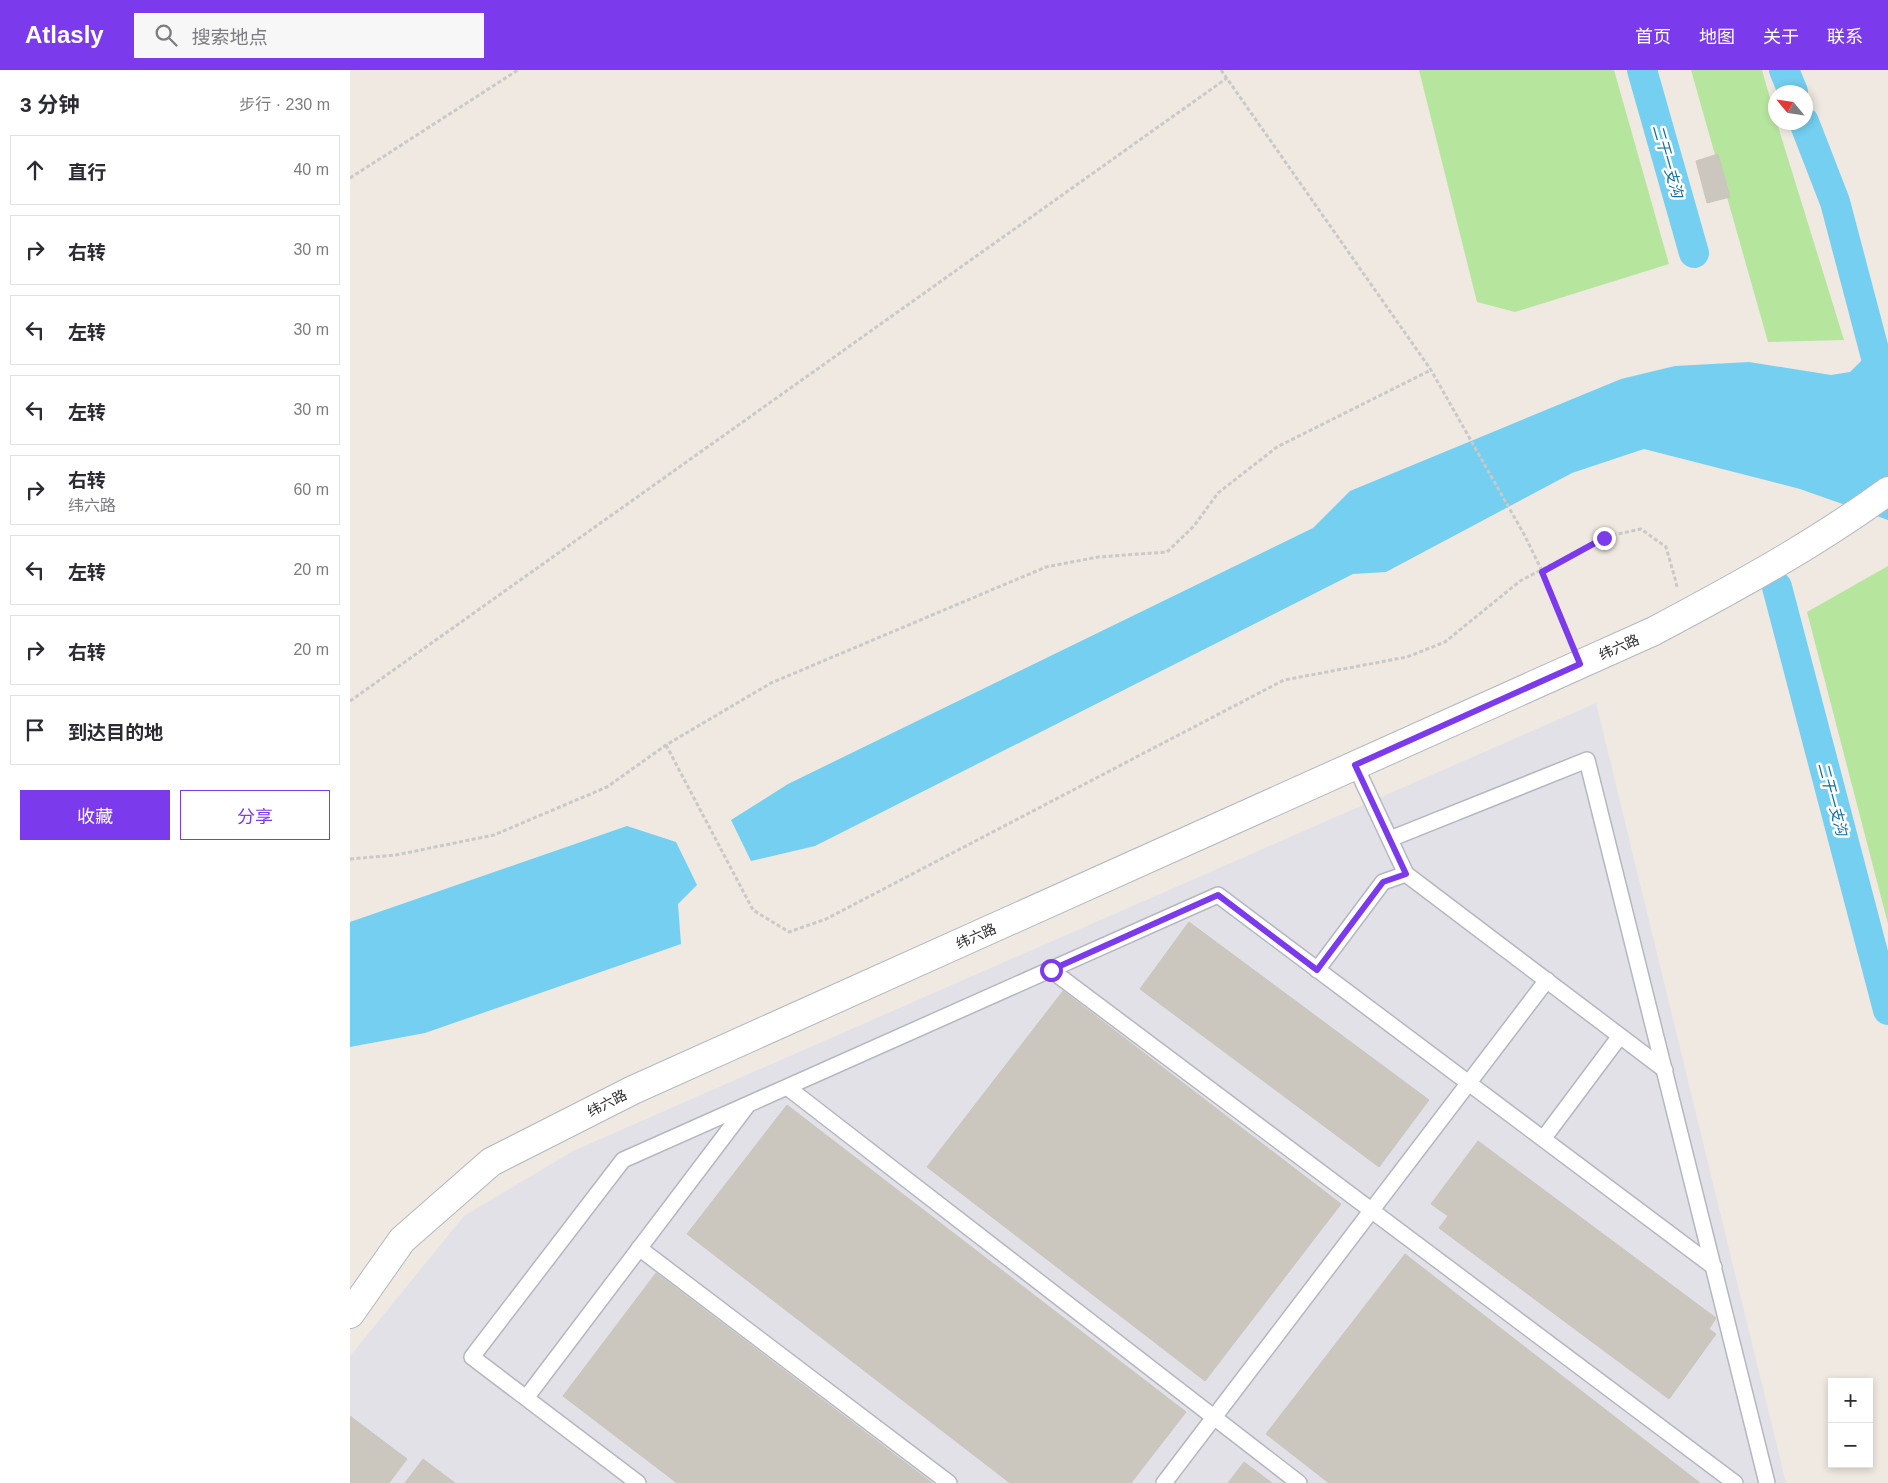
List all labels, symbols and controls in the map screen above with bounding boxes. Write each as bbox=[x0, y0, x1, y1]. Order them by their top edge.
search box bbox=[134, 13, 484, 58]
text: Atlasly bbox=[25, 21, 104, 48]
icon: search bbox=[152, 21, 180, 49]
text: 搜索地点 bbox=[192, 27, 268, 48]
text: 首页 bbox=[1635, 27, 1671, 47]
text: 地图 bbox=[1699, 27, 1735, 47]
text: 关于 bbox=[1763, 27, 1799, 47]
text: 联系 bbox=[1827, 27, 1863, 47]
north arrow bbox=[1768, 85, 1813, 130]
text: 3 分钟 bbox=[20, 93, 80, 116]
text: 步行 · 230 m bbox=[239, 96, 330, 113]
water label: 二干一支沟 bbox=[1649, 123, 1687, 201]
icon: ahead bbox=[21, 156, 49, 184]
text: 40 m bbox=[293, 161, 329, 178]
text: 直行 bbox=[68, 162, 106, 183]
icon: right bbox=[21, 236, 49, 264]
text: 30 m bbox=[293, 241, 329, 258]
text: 右转 bbox=[68, 242, 106, 263]
icon: left bbox=[21, 316, 49, 344]
text: 30 m bbox=[293, 321, 329, 338]
text: 左转 bbox=[68, 322, 106, 343]
icon: left bbox=[21, 396, 49, 424]
text: 30 m bbox=[293, 401, 329, 418]
text: 左转 bbox=[68, 402, 106, 423]
text: 右转 bbox=[68, 470, 106, 491]
icon: right bbox=[21, 476, 49, 504]
text: 60 m bbox=[293, 481, 329, 498]
text: 纬六路 bbox=[68, 497, 116, 514]
route end bbox=[1593, 527, 1616, 550]
icon: left bbox=[21, 556, 49, 584]
text: 20 m bbox=[293, 561, 329, 578]
text: 左转 bbox=[68, 562, 106, 583]
street label: 纬六路 bbox=[1597, 631, 1641, 663]
icon: right bbox=[21, 636, 49, 664]
text: 20 m bbox=[293, 641, 329, 658]
text: 右转 bbox=[68, 642, 106, 663]
icon: arrive bbox=[21, 716, 49, 744]
text: 到达目的地 bbox=[68, 722, 163, 743]
water label: 二干一支沟 bbox=[1815, 761, 1851, 839]
button: 收藏 bbox=[20, 790, 170, 840]
button: 分享 bbox=[180, 790, 330, 840]
street label: 纬六路 bbox=[954, 920, 998, 952]
route start bbox=[1040, 959, 1063, 982]
street label: 纬六路 bbox=[585, 1086, 629, 1120]
map controls bbox=[1828, 1378, 1873, 1468]
button: + bbox=[1828, 1378, 1873, 1423]
button: − bbox=[1828, 1423, 1873, 1468]

